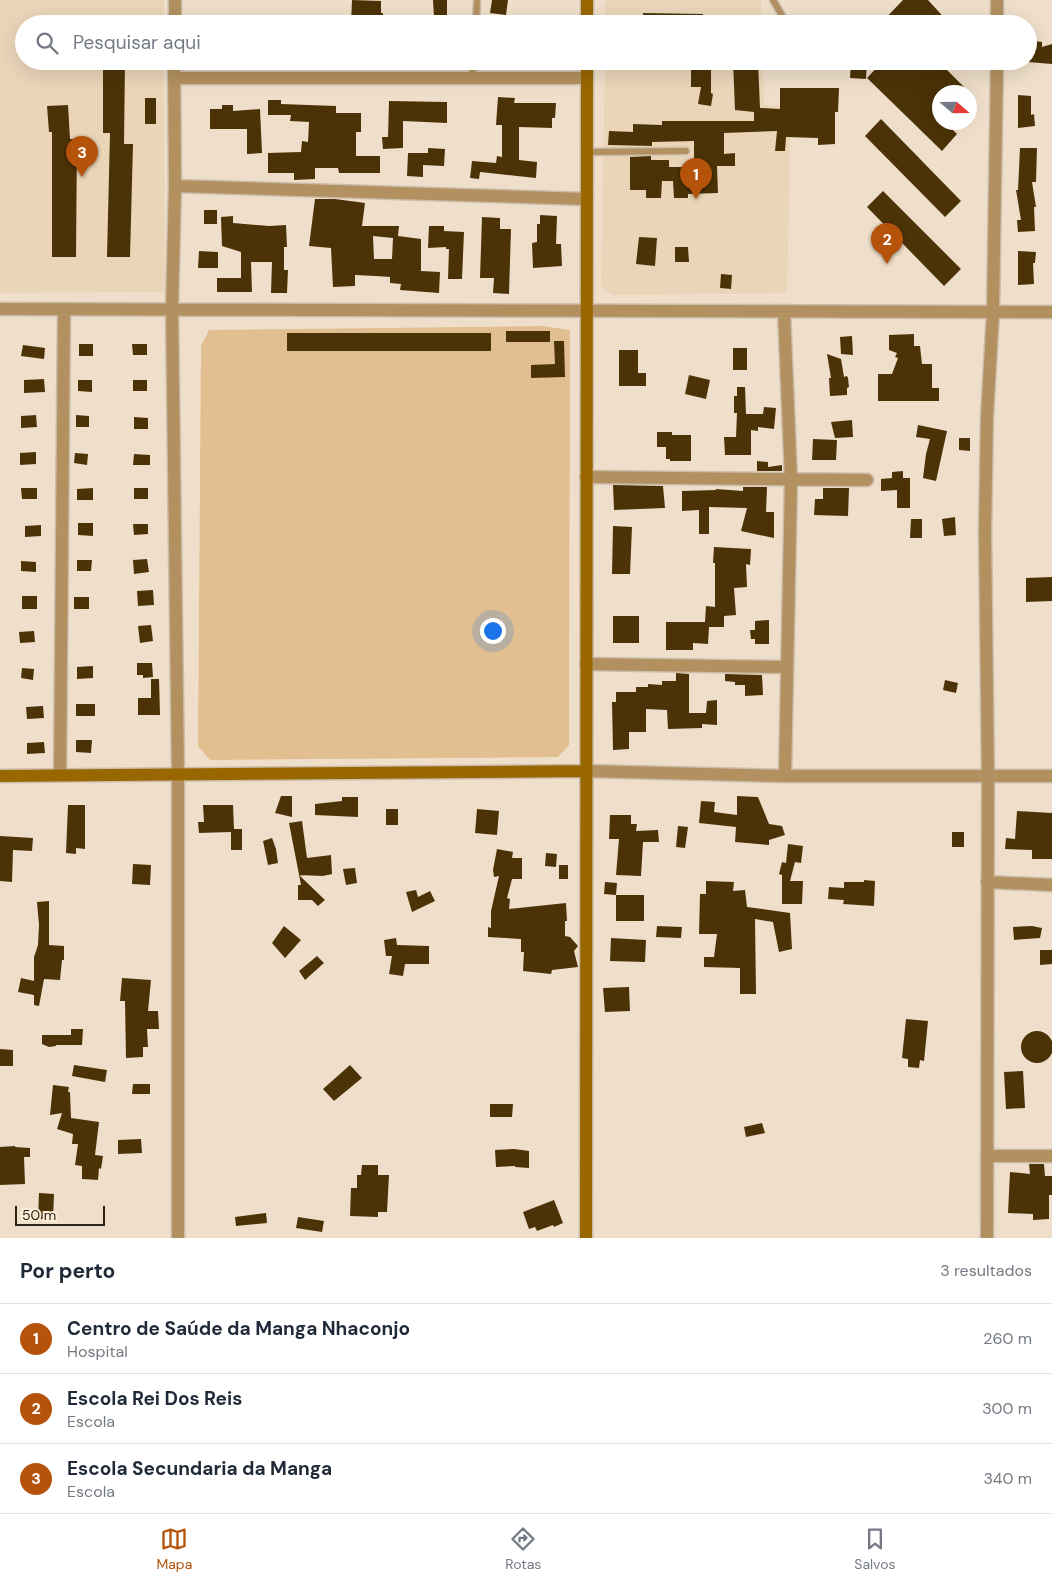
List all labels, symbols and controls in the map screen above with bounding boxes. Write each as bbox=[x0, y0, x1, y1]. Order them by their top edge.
search box bbox=[15, 15, 1037, 70]
icon: search bbox=[33, 29, 61, 57]
text: Pesquisar aqui bbox=[73, 30, 201, 55]
north arrow bbox=[932, 85, 977, 130]
pin: 3 bbox=[66, 136, 98, 177]
pin: 1 bbox=[680, 158, 712, 199]
pin: 2 bbox=[871, 223, 903, 264]
your location bbox=[480, 618, 506, 644]
scale bar bbox=[15, 1203, 105, 1226]
text: 50 m bbox=[22, 1206, 56, 1224]
text: Por perto bbox=[20, 1257, 115, 1285]
text: 3 resultados bbox=[940, 1260, 1032, 1281]
text: Centro de Saúde da Manga Nhaconjo bbox=[67, 1316, 410, 1341]
text: 1 bbox=[33, 1328, 39, 1349]
text: 260 m bbox=[983, 1328, 1032, 1349]
text: Hospital bbox=[67, 1341, 128, 1362]
text: Escola Rei Dos Reis bbox=[67, 1386, 242, 1411]
text: 2 bbox=[31, 1398, 41, 1419]
text: 300 m bbox=[982, 1398, 1032, 1419]
text: Escola bbox=[67, 1411, 115, 1432]
text: Escola Secundaria da Manga bbox=[67, 1456, 332, 1481]
text: 3 bbox=[31, 1468, 41, 1489]
text: 340 m bbox=[983, 1468, 1032, 1489]
text: Escola bbox=[67, 1481, 115, 1502]
tab: Mapa bbox=[156, 1525, 192, 1573]
tab: Rotas bbox=[505, 1525, 541, 1573]
tab: Salvos bbox=[854, 1525, 895, 1573]

